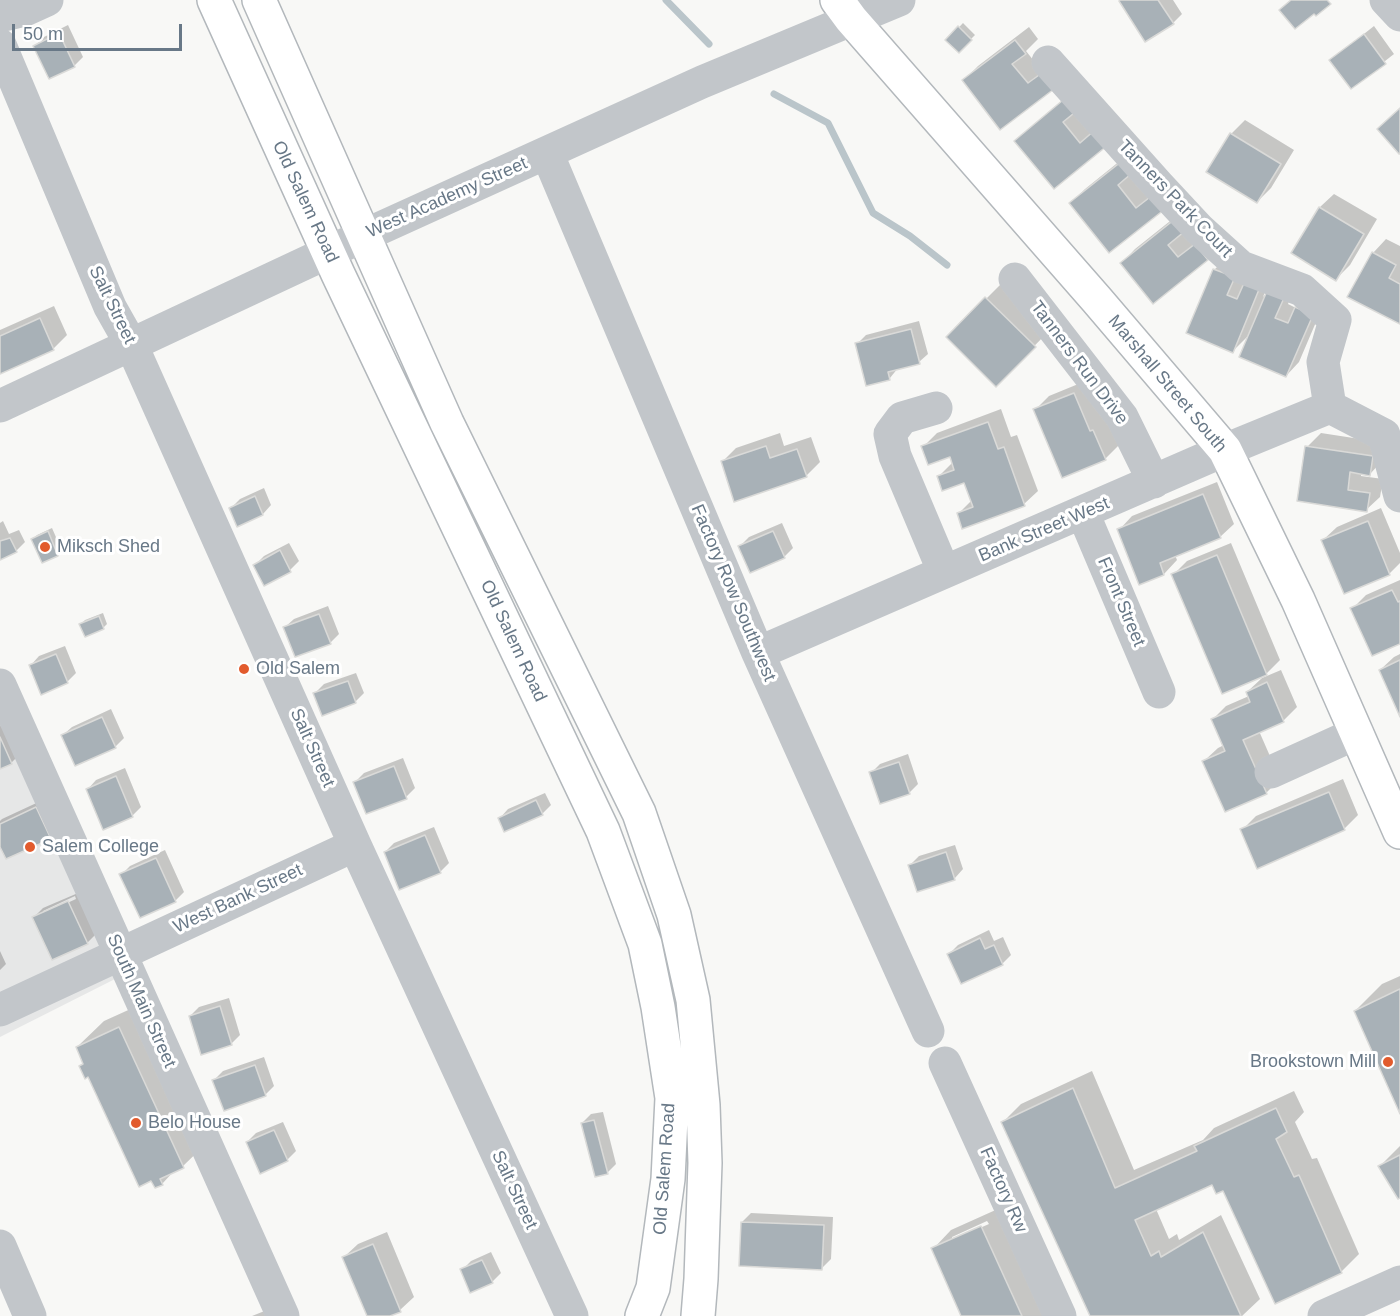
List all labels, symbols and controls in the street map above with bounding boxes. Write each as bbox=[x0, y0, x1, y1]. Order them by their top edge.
scale bar bbox=[15, 12, 184, 50]
text: 50 m bbox=[23, 24, 63, 44]
street label: Tanners Park Court bbox=[1113, 136, 1237, 262]
street label: Old Salem Road bbox=[267, 138, 343, 266]
street label: West Academy Street bbox=[363, 153, 531, 243]
street label: Salt Street bbox=[84, 262, 140, 348]
street label: Tanners Run Drive bbox=[1026, 297, 1132, 429]
street label: Marshall Street South bbox=[1103, 311, 1231, 457]
street label: Bank Street West bbox=[975, 493, 1113, 567]
street label: Factory Row Southwest bbox=[686, 501, 780, 685]
place label: Miksch Shed bbox=[57, 536, 160, 558]
marker: Miksch Shed bbox=[38, 540, 52, 554]
street label: Front Street bbox=[1092, 554, 1150, 650]
street label: Old Salem Road bbox=[475, 577, 551, 705]
place label: Old Salem bbox=[256, 658, 340, 680]
marker: Old Salem bbox=[237, 662, 251, 676]
street label: Salt Street bbox=[285, 705, 339, 791]
place label: Salem College bbox=[42, 836, 159, 858]
marker: Salem College bbox=[23, 840, 37, 854]
street label: West Bank Street bbox=[170, 860, 306, 938]
street label: South Main Street bbox=[102, 931, 180, 1071]
place label: Brookstown Mill bbox=[1250, 1051, 1376, 1073]
marker: Brookstown Mill bbox=[1381, 1055, 1395, 1069]
street label: Old Salem Road bbox=[650, 1102, 680, 1236]
place label: Belo House bbox=[148, 1112, 241, 1134]
marker: Belo House bbox=[129, 1116, 143, 1130]
street label: Factory Rw bbox=[975, 1144, 1031, 1236]
street label: Salt Street bbox=[486, 1147, 542, 1233]

